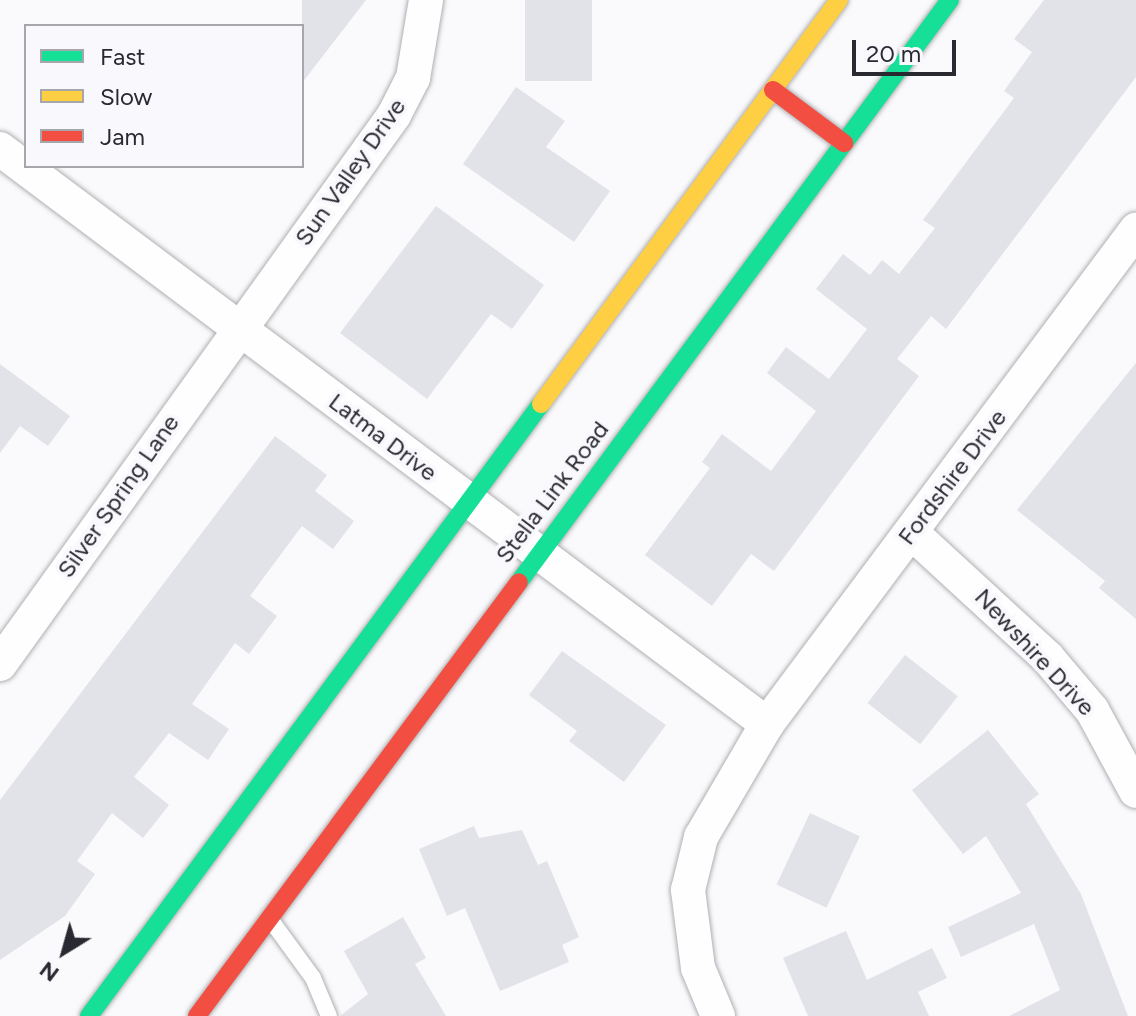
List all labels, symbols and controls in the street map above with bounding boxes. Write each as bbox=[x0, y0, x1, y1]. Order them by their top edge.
legend bbox=[24, 24, 304, 168]
scale bar bbox=[856, 24, 960, 74]
text: 20 m bbox=[866, 39, 921, 68]
text: Fast bbox=[100, 42, 145, 71]
text: Slow bbox=[100, 82, 152, 111]
street label: Sun Valley Drive bbox=[289, 93, 411, 251]
text: Jam bbox=[100, 122, 145, 151]
street label: Latma Drive bbox=[323, 387, 443, 487]
street label: Fordshire Drive bbox=[892, 404, 1012, 550]
street label: Silver Spring Lane bbox=[51, 409, 185, 583]
street label: Stella Link Road bbox=[489, 416, 615, 568]
street label: Newshire Drive bbox=[969, 583, 1101, 721]
north arrow bbox=[24, 912, 104, 992]
text: N bbox=[34, 956, 64, 987]

